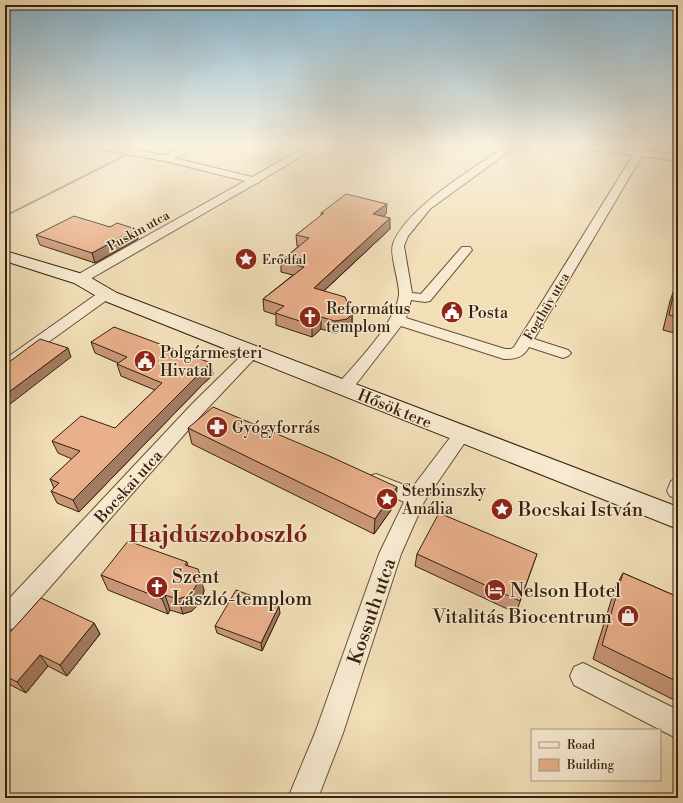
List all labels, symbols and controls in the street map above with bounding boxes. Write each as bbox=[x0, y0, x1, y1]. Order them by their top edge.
street label: Puskin utca bbox=[105, 207, 173, 255]
place icon: Erődfal bbox=[233, 246, 259, 272]
place label: Erődfal bbox=[262, 252, 306, 268]
street label: Fogthüy utca bbox=[521, 270, 573, 343]
place label: Református templom bbox=[326, 299, 411, 337]
public building icon: Posta bbox=[439, 299, 465, 325]
place label: Posta bbox=[468, 303, 509, 323]
church icon: Református templom bbox=[297, 304, 323, 330]
place label: Polgármesteri Hivatal bbox=[160, 343, 263, 381]
public building icon: Polgármesteri Hivatal bbox=[132, 348, 158, 374]
street label: Hősök tere bbox=[355, 385, 435, 433]
pharmacy icon: Gyógyforrás bbox=[204, 414, 230, 440]
place label: Gyógyforrás bbox=[232, 418, 320, 438]
street label: Bocskai utca bbox=[90, 445, 167, 528]
place label: Sterbinszky Amália bbox=[401, 481, 486, 519]
place icon: Sterbinszky Amália bbox=[374, 486, 400, 512]
place icon: Bocskai István bbox=[489, 496, 515, 522]
place label: Bocskai István bbox=[517, 498, 643, 522]
district label: Hajdúszoboszló bbox=[128, 520, 308, 550]
street label: Kossuth utca bbox=[343, 555, 401, 668]
place label: Szent László-templom bbox=[172, 565, 312, 611]
church icon: Szent László-templom bbox=[144, 574, 170, 600]
hotel icon: Nelson Hotel bbox=[482, 577, 508, 603]
place label: Nelson Hotel bbox=[510, 579, 621, 603]
shop icon: Vitalitás Biocentrum bbox=[615, 603, 641, 629]
place label: Vitalitás Biocentrum bbox=[432, 605, 612, 629]
legend bbox=[531, 729, 661, 781]
text: Road bbox=[567, 738, 595, 753]
text: Building bbox=[566, 758, 615, 773]

